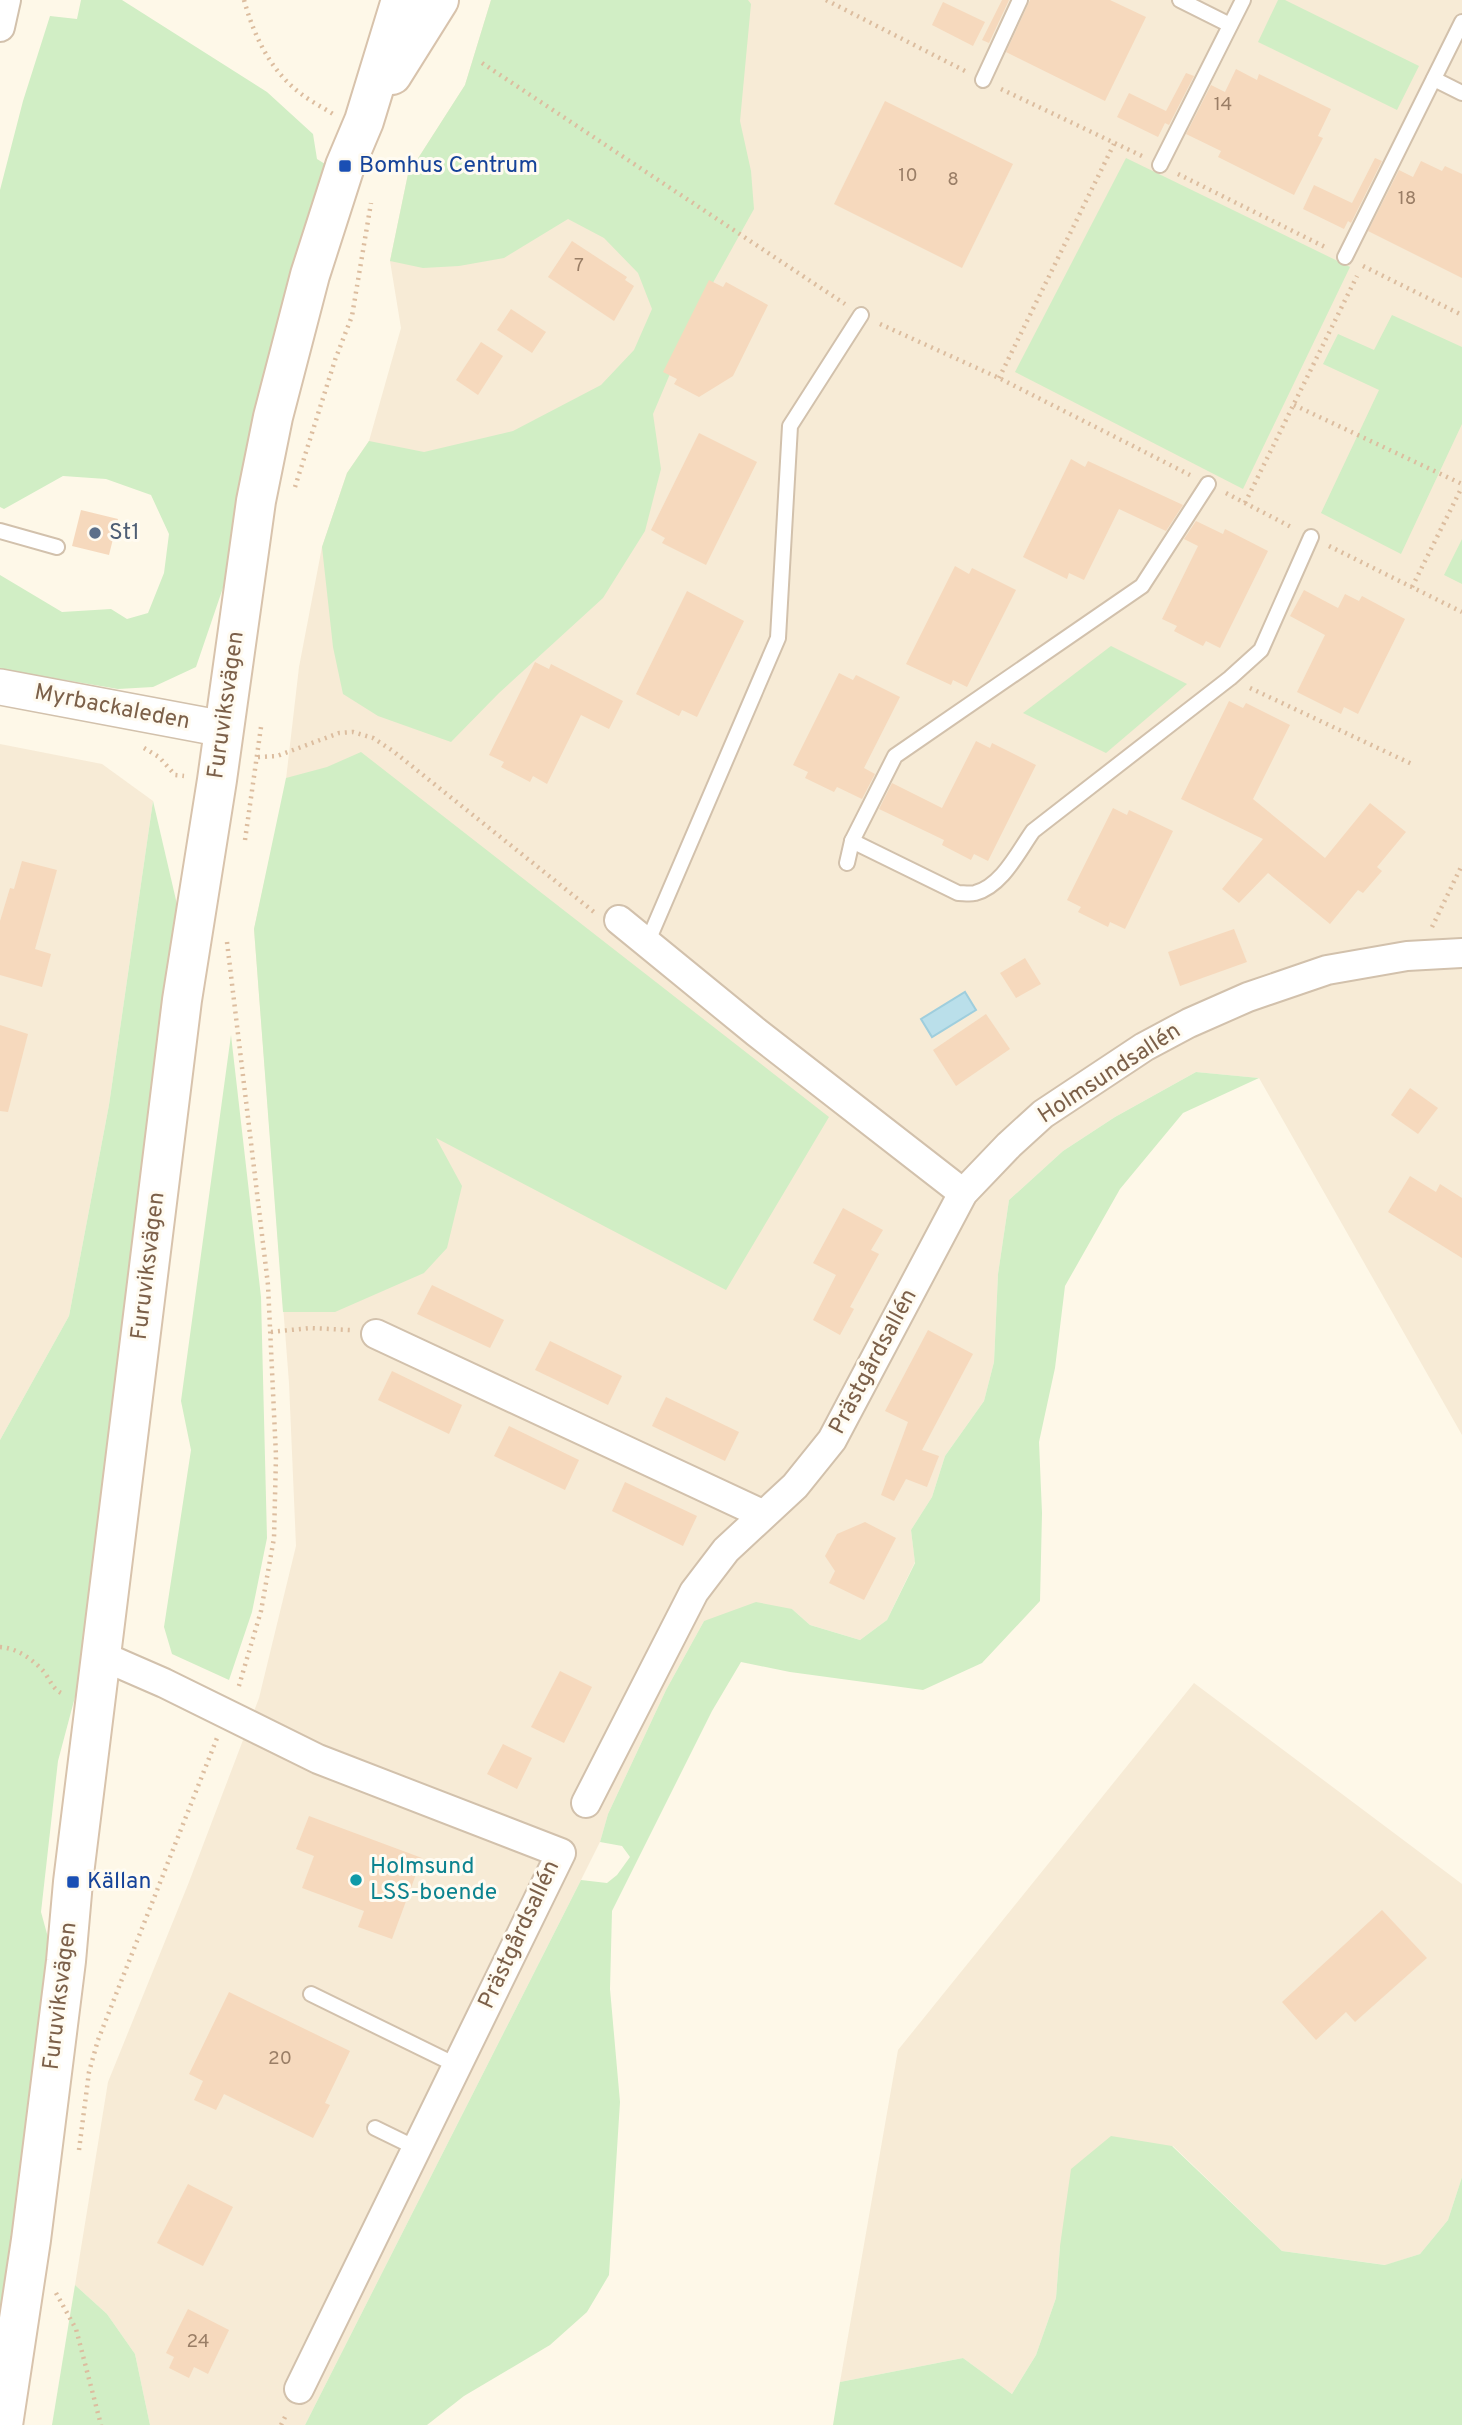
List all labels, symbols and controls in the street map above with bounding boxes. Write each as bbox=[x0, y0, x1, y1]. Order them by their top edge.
house number: 14 bbox=[1214, 93, 1232, 117]
place label: Bomhus Centrum bbox=[359, 152, 538, 181]
marker: Bomhus Centrum bbox=[337, 158, 353, 174]
house number: 10 bbox=[898, 164, 918, 188]
house number: 8 bbox=[947, 168, 959, 192]
house number: 18 bbox=[1398, 187, 1416, 211]
house number: 7 bbox=[574, 254, 584, 278]
place label: St1 bbox=[109, 519, 140, 548]
marker: St1 bbox=[87, 525, 103, 541]
street label: Furuviksvägen bbox=[202, 629, 252, 781]
street label: Myrbackaleden bbox=[32, 679, 192, 737]
street label: Holmsundsallén bbox=[1033, 1017, 1187, 1131]
street label: Furuviksvägen bbox=[126, 1190, 172, 1342]
street label: Prästgårdsallén bbox=[824, 1284, 924, 1440]
place label: Holmsund LSS-boende bbox=[370, 1853, 497, 1908]
street label: Prästgårdsallén bbox=[473, 1856, 567, 2014]
place label: Källan bbox=[87, 1868, 151, 1897]
marker: Holmsund LSS-boende bbox=[348, 1872, 364, 1888]
marker: Källan bbox=[65, 1874, 81, 1890]
street label: Furuviksvägen bbox=[38, 1920, 84, 2072]
house number: 20 bbox=[268, 2047, 292, 2071]
house number: 24 bbox=[186, 2330, 210, 2354]

